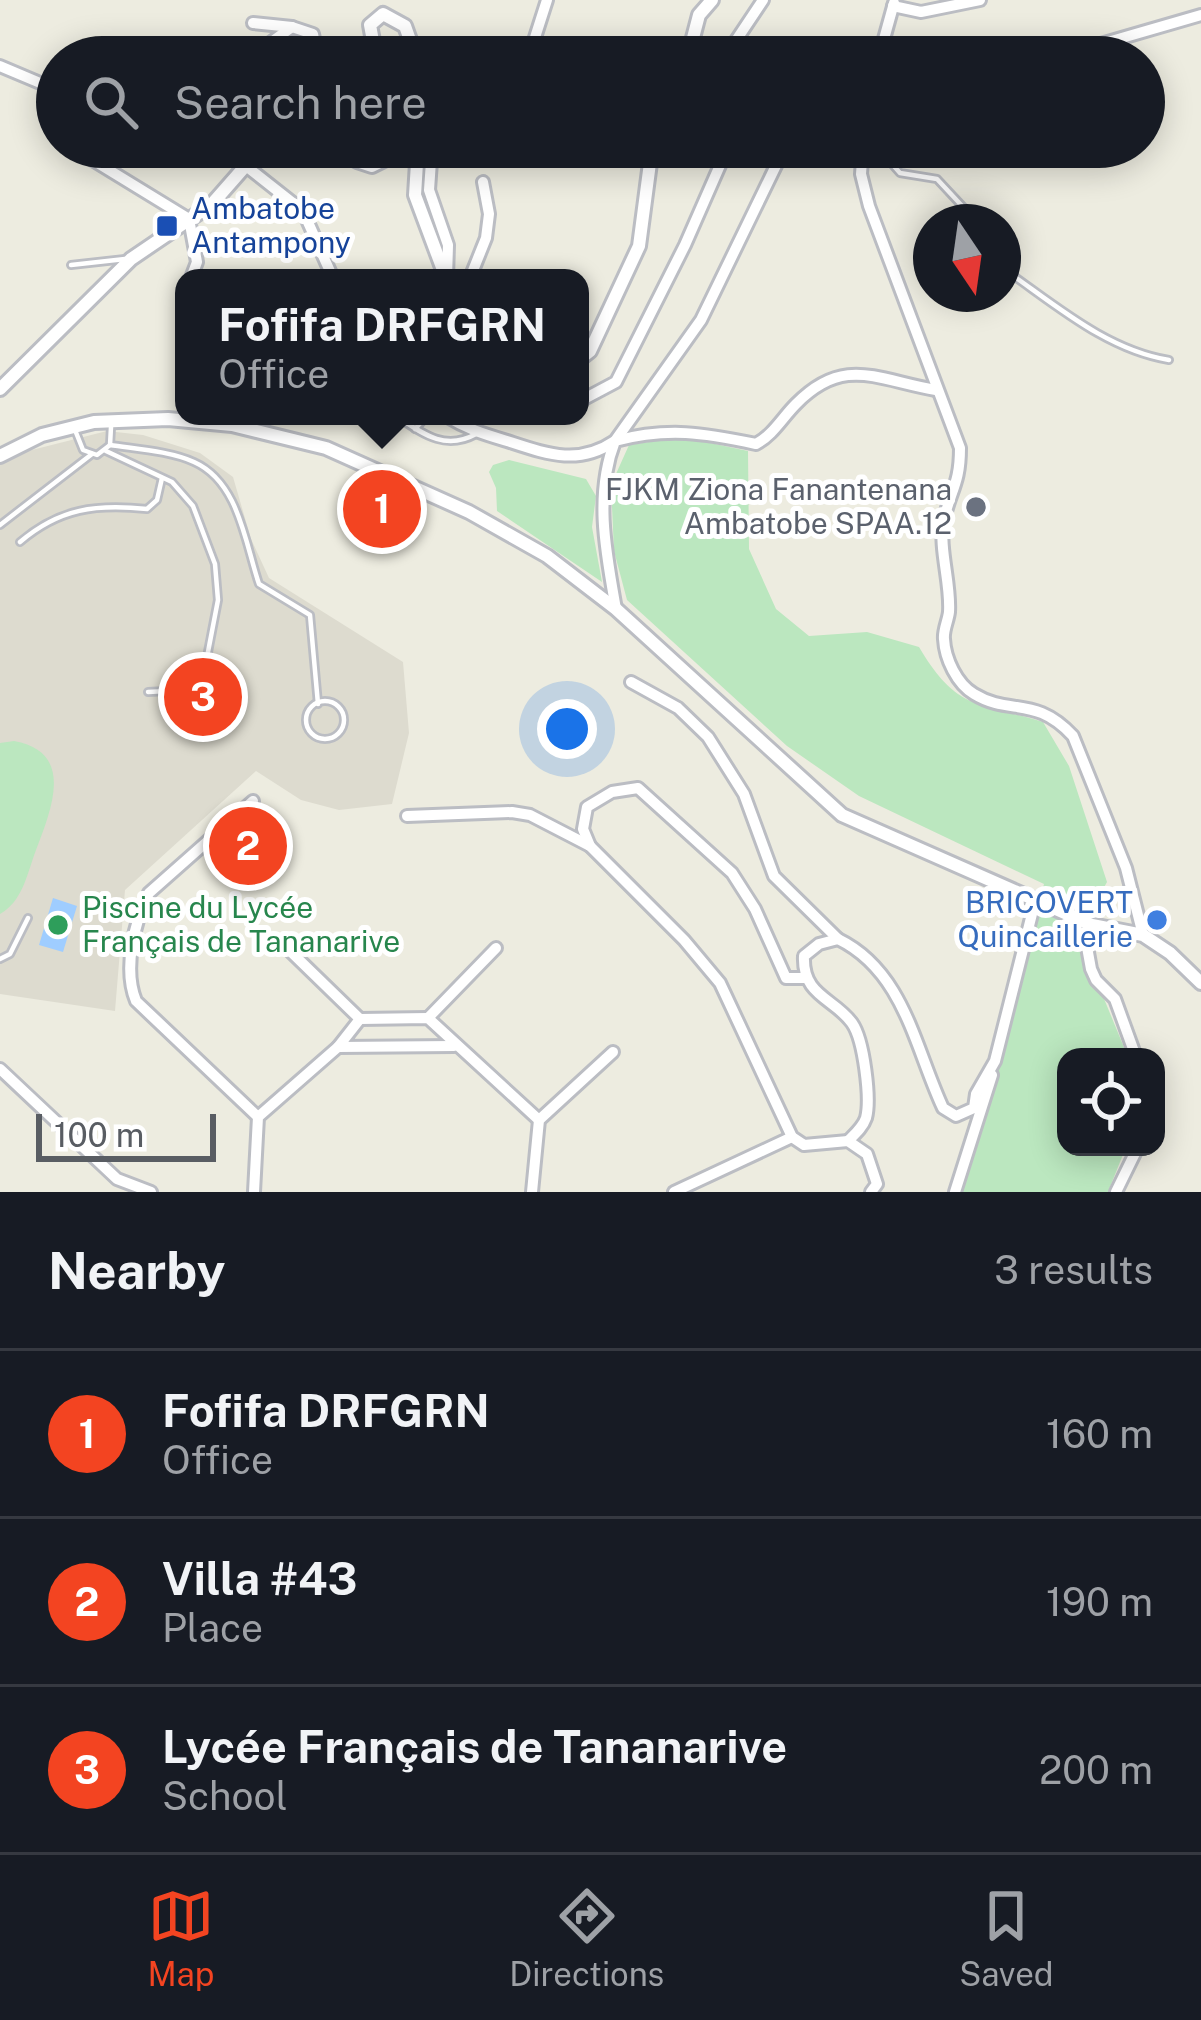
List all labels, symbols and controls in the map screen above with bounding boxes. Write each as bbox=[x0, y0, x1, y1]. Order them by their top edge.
search box bbox=[36, 36, 1165, 168]
icon: search bbox=[78, 69, 144, 135]
text: Search here bbox=[174, 76, 427, 129]
place label: Ambatobe Antampony bbox=[191, 190, 351, 260]
north arrow bbox=[913, 204, 1021, 312]
marker: Ambatobe Antampony bbox=[154, 213, 180, 239]
popup bbox=[175, 269, 589, 425]
text: Fofifa DRFGRN bbox=[218, 298, 546, 351]
text: Office bbox=[218, 351, 329, 397]
pin: 1 bbox=[343, 464, 421, 554]
place label: FJKM Ziona Fanantenana Ambatobe SPAA.12 bbox=[605, 471, 952, 541]
marker: FJKM Ziona Fanantenana Ambatobe SPAA.12 bbox=[963, 494, 989, 520]
pin: 3 bbox=[164, 652, 242, 742]
your location bbox=[537, 699, 597, 759]
pin: 2 bbox=[209, 801, 287, 891]
place label: BRICOVERT Quincaillerie bbox=[958, 884, 1133, 954]
place label: Piscine du Lycée Français de Tananarive bbox=[82, 889, 400, 959]
marker: BRICOVERT Quincaillerie bbox=[1144, 907, 1170, 933]
marker: Piscine du Lycée Français de Tananarive bbox=[45, 912, 71, 938]
map controls bbox=[1057, 1048, 1165, 1156]
button: locate bbox=[1057, 1048, 1165, 1156]
scale bar bbox=[36, 1108, 216, 1161]
text: 100 m bbox=[54, 1116, 144, 1154]
text: Nearby bbox=[48, 1241, 225, 1300]
text: 3 results bbox=[994, 1247, 1153, 1293]
text: Fofifa DRFGRN bbox=[162, 1384, 490, 1437]
text: 1 bbox=[79, 1411, 95, 1457]
text: 160 m bbox=[1046, 1411, 1153, 1457]
text: Office bbox=[162, 1437, 273, 1483]
text: Villa #43 bbox=[162, 1552, 357, 1605]
text: 2 bbox=[75, 1579, 99, 1625]
text: 190 m bbox=[1046, 1579, 1153, 1625]
text: Place bbox=[162, 1605, 263, 1651]
text: Lycée Français de Tananarive bbox=[162, 1720, 787, 1773]
text: 3 bbox=[74, 1747, 100, 1793]
text: 200 m bbox=[1039, 1747, 1153, 1793]
text: School bbox=[162, 1773, 287, 1819]
tab: Map bbox=[147, 1883, 214, 1993]
tab: Directions bbox=[509, 1883, 664, 1993]
tab: Saved bbox=[959, 1883, 1054, 1993]

